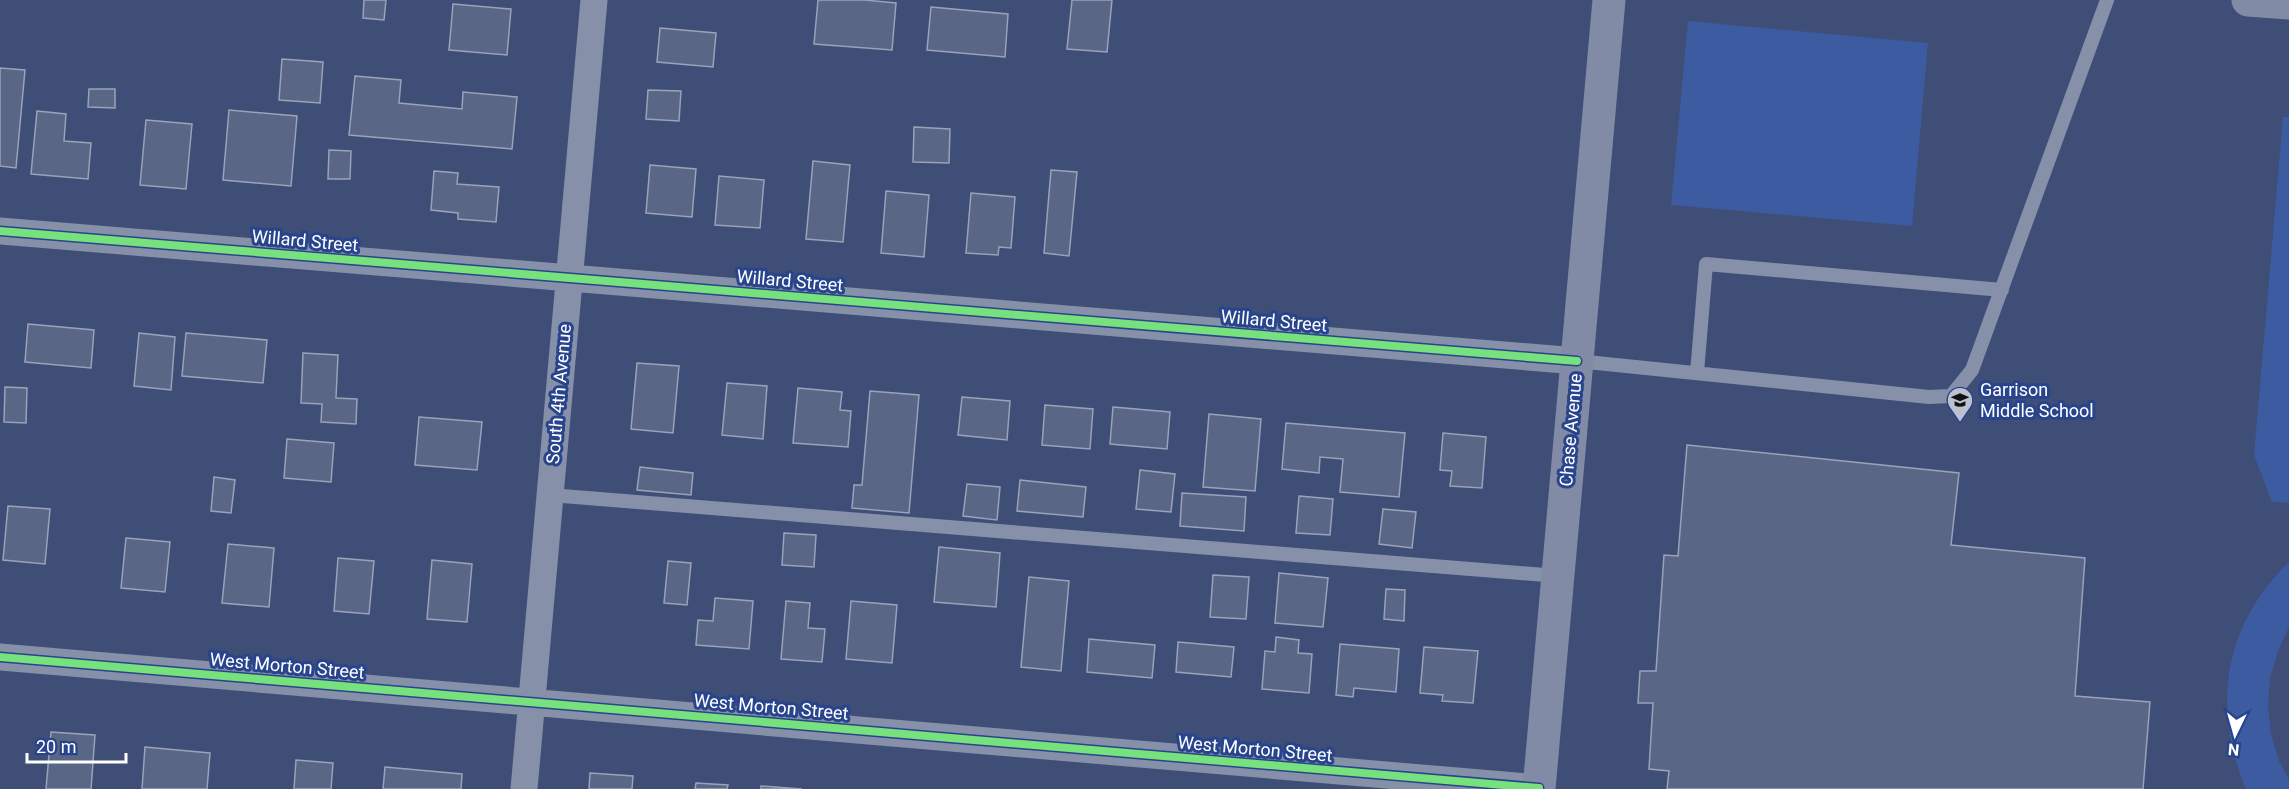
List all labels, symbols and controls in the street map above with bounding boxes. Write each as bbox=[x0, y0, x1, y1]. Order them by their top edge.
street label: Willard Street bbox=[251, 225, 359, 256]
street label: Willard Street bbox=[736, 265, 844, 296]
street label: Willard Street bbox=[1220, 305, 1328, 336]
street label: South 4th Avenue bbox=[542, 323, 575, 465]
street label: Chase Avenue bbox=[1555, 372, 1586, 487]
place label: Garrison Middle School bbox=[1980, 379, 2094, 421]
school or university icon: Garrison Middle School bbox=[1945, 385, 1975, 423]
street label: West Morton Street bbox=[209, 648, 365, 683]
street label: West Morton Street bbox=[693, 689, 849, 724]
north arrow bbox=[2205, 705, 2265, 765]
scale bar bbox=[27, 726, 126, 764]
street label: West Morton Street bbox=[1177, 731, 1333, 766]
text: 20 m bbox=[36, 736, 76, 757]
text: N bbox=[2227, 739, 2240, 759]

